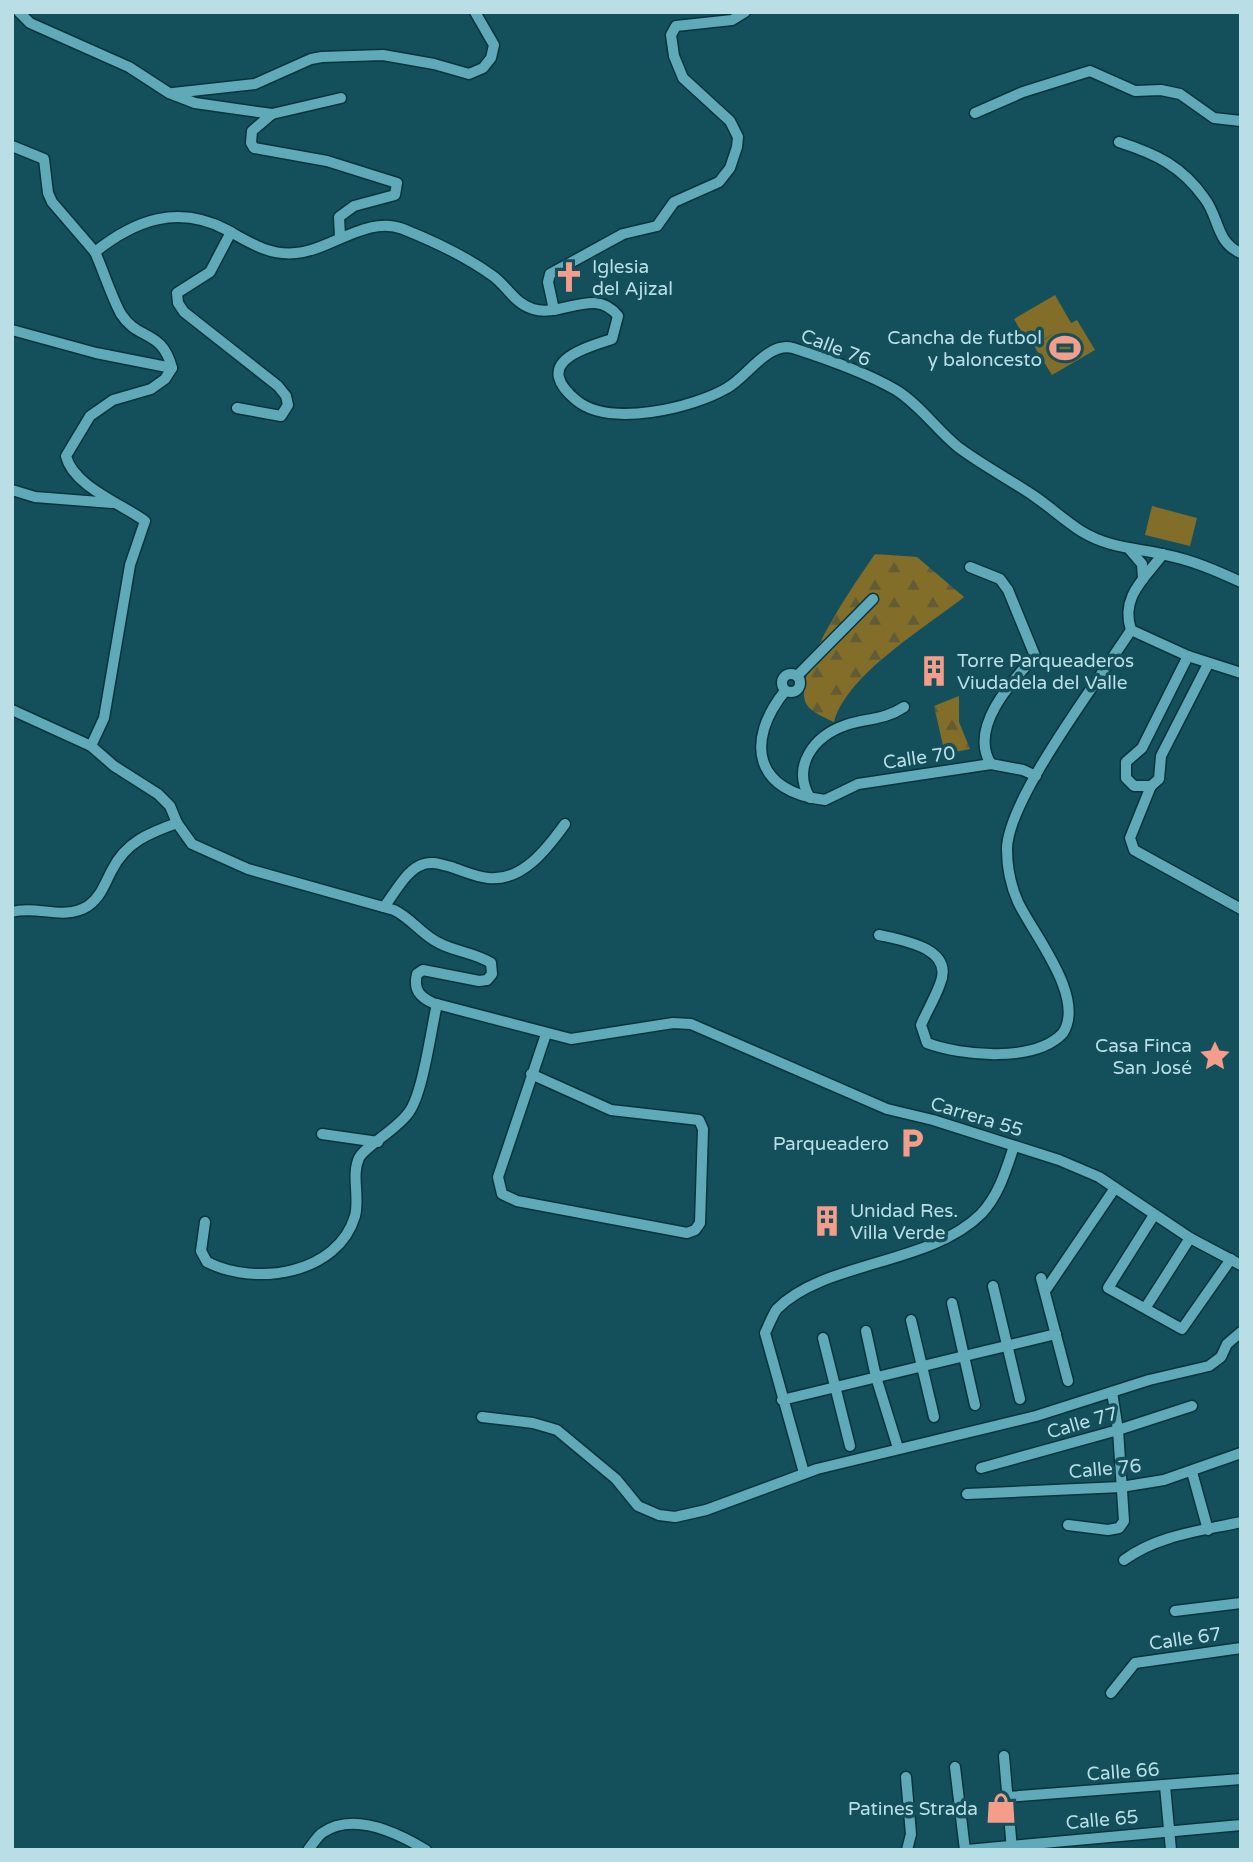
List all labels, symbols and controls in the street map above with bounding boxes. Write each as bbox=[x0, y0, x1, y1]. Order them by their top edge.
place label: Iglesia del Ajizal bbox=[592, 256, 673, 300]
church icon: Iglesia del Ajizal bbox=[552, 260, 586, 294]
street label: Calle 76 bbox=[798, 325, 874, 371]
place label: Cancha de futbol y baloncesto bbox=[887, 327, 1042, 371]
sports icon: Cancha de futbol y baloncesto bbox=[1048, 331, 1082, 365]
place label: Torre Parqueaderos Viudadela del Valle bbox=[957, 650, 1134, 694]
building icon: Torre Parqueaderos Viudadela del Valle bbox=[917, 654, 951, 688]
street label: Calle 70 bbox=[882, 742, 957, 774]
place label: Casa Finca San José bbox=[1095, 1035, 1192, 1079]
place icon: Casa Finca San José bbox=[1198, 1039, 1232, 1073]
street label: Carrera 55 bbox=[928, 1092, 1026, 1141]
parking icon: Parqueadero bbox=[895, 1126, 929, 1160]
place label: Parqueadero bbox=[773, 1133, 889, 1155]
place label: Unidad Res. Villa Verde bbox=[850, 1200, 958, 1244]
building icon: Unidad Res. Villa Verde bbox=[810, 1204, 844, 1238]
street label: Calle 77 bbox=[1044, 1402, 1120, 1444]
street label: Calle 76 bbox=[1068, 1455, 1142, 1483]
street label: Calle 67 bbox=[1148, 1623, 1223, 1655]
street label: Calle 66 bbox=[1086, 1758, 1160, 1786]
shop icon: Patines Strada bbox=[984, 1791, 1018, 1825]
place label: Patines Strada bbox=[848, 1798, 978, 1820]
street label: Calle 65 bbox=[1065, 1806, 1139, 1834]

